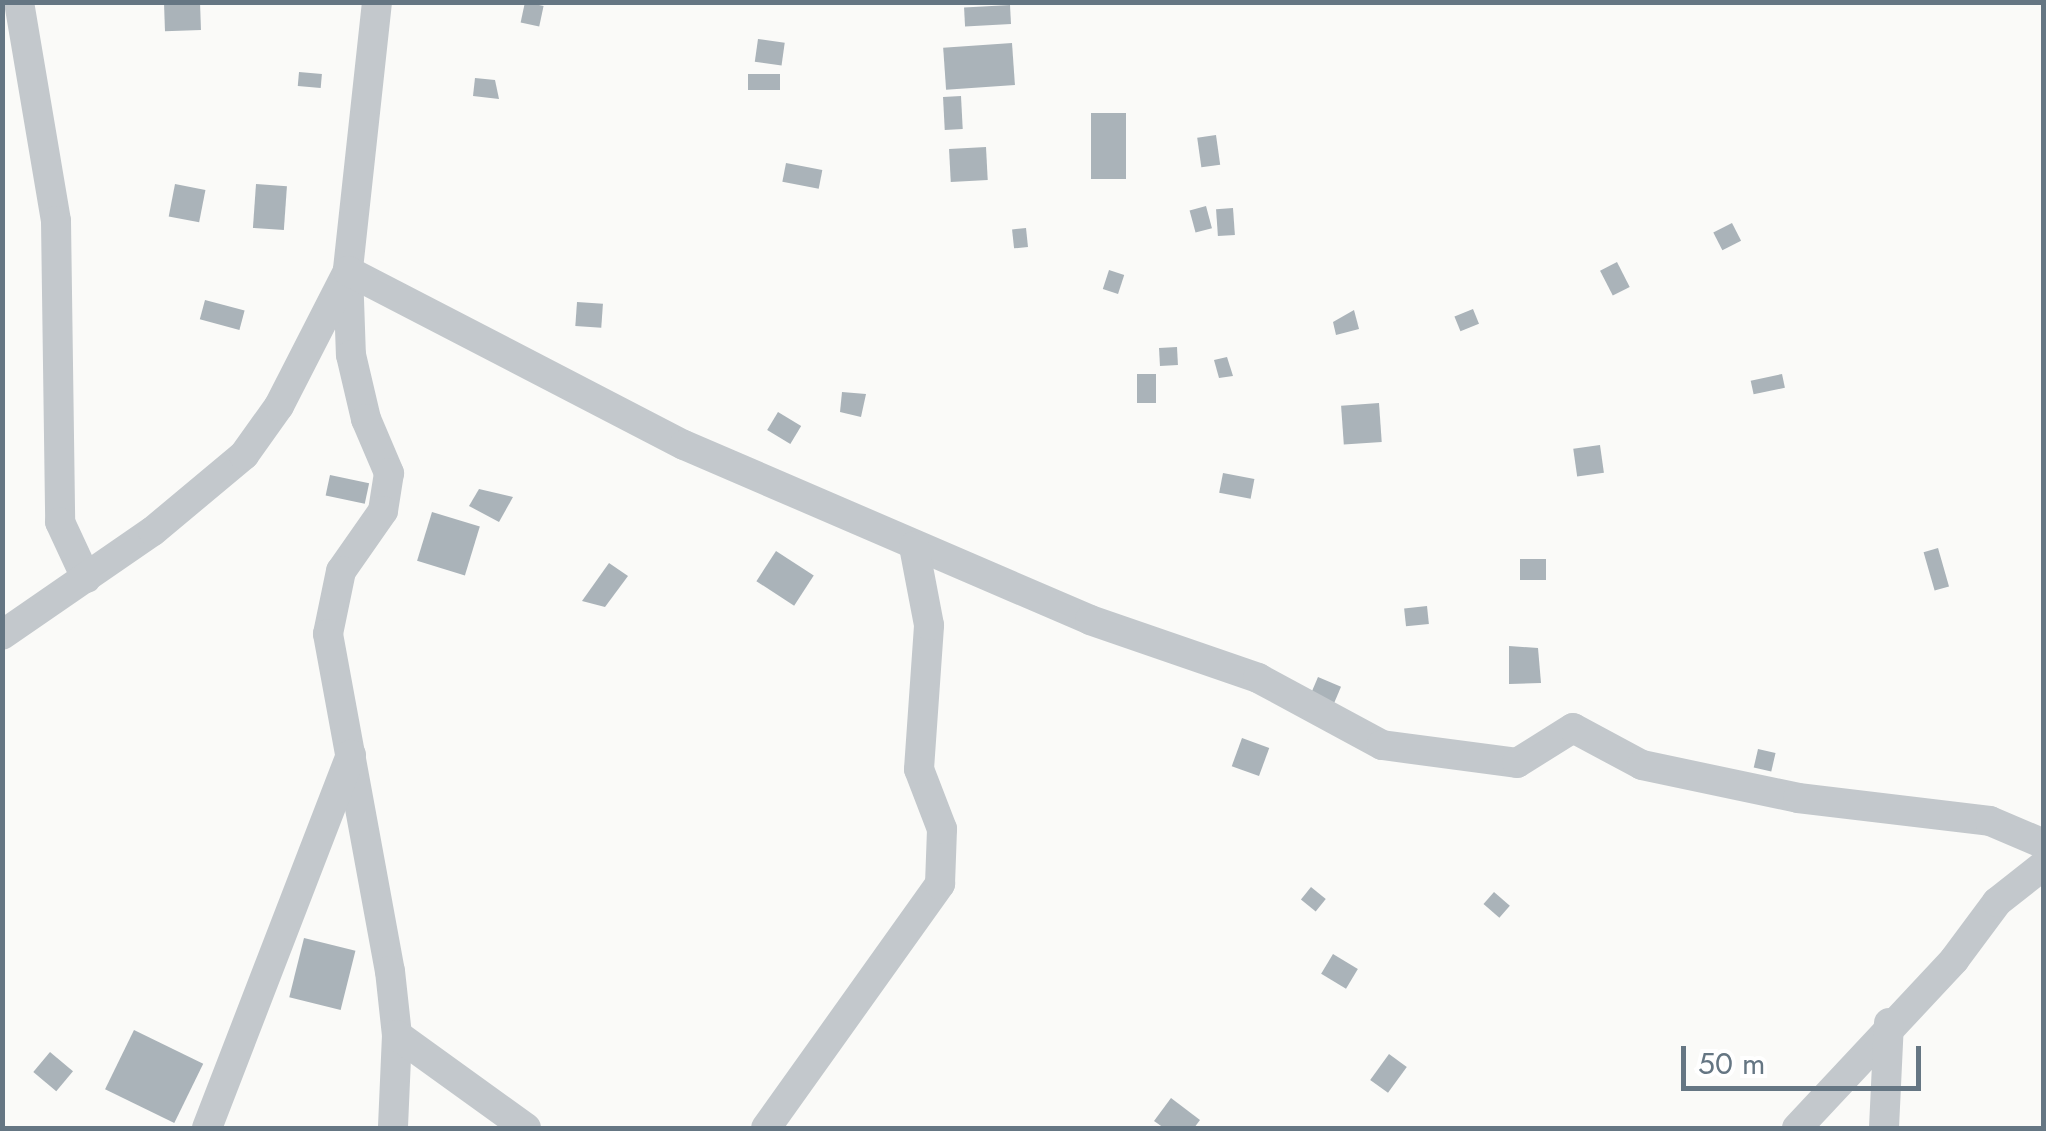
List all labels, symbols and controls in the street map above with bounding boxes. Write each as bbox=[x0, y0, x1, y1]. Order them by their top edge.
scale bar bbox=[1686, 1026, 1926, 1088]
text: 50 m bbox=[1698, 1042, 1765, 1085]

